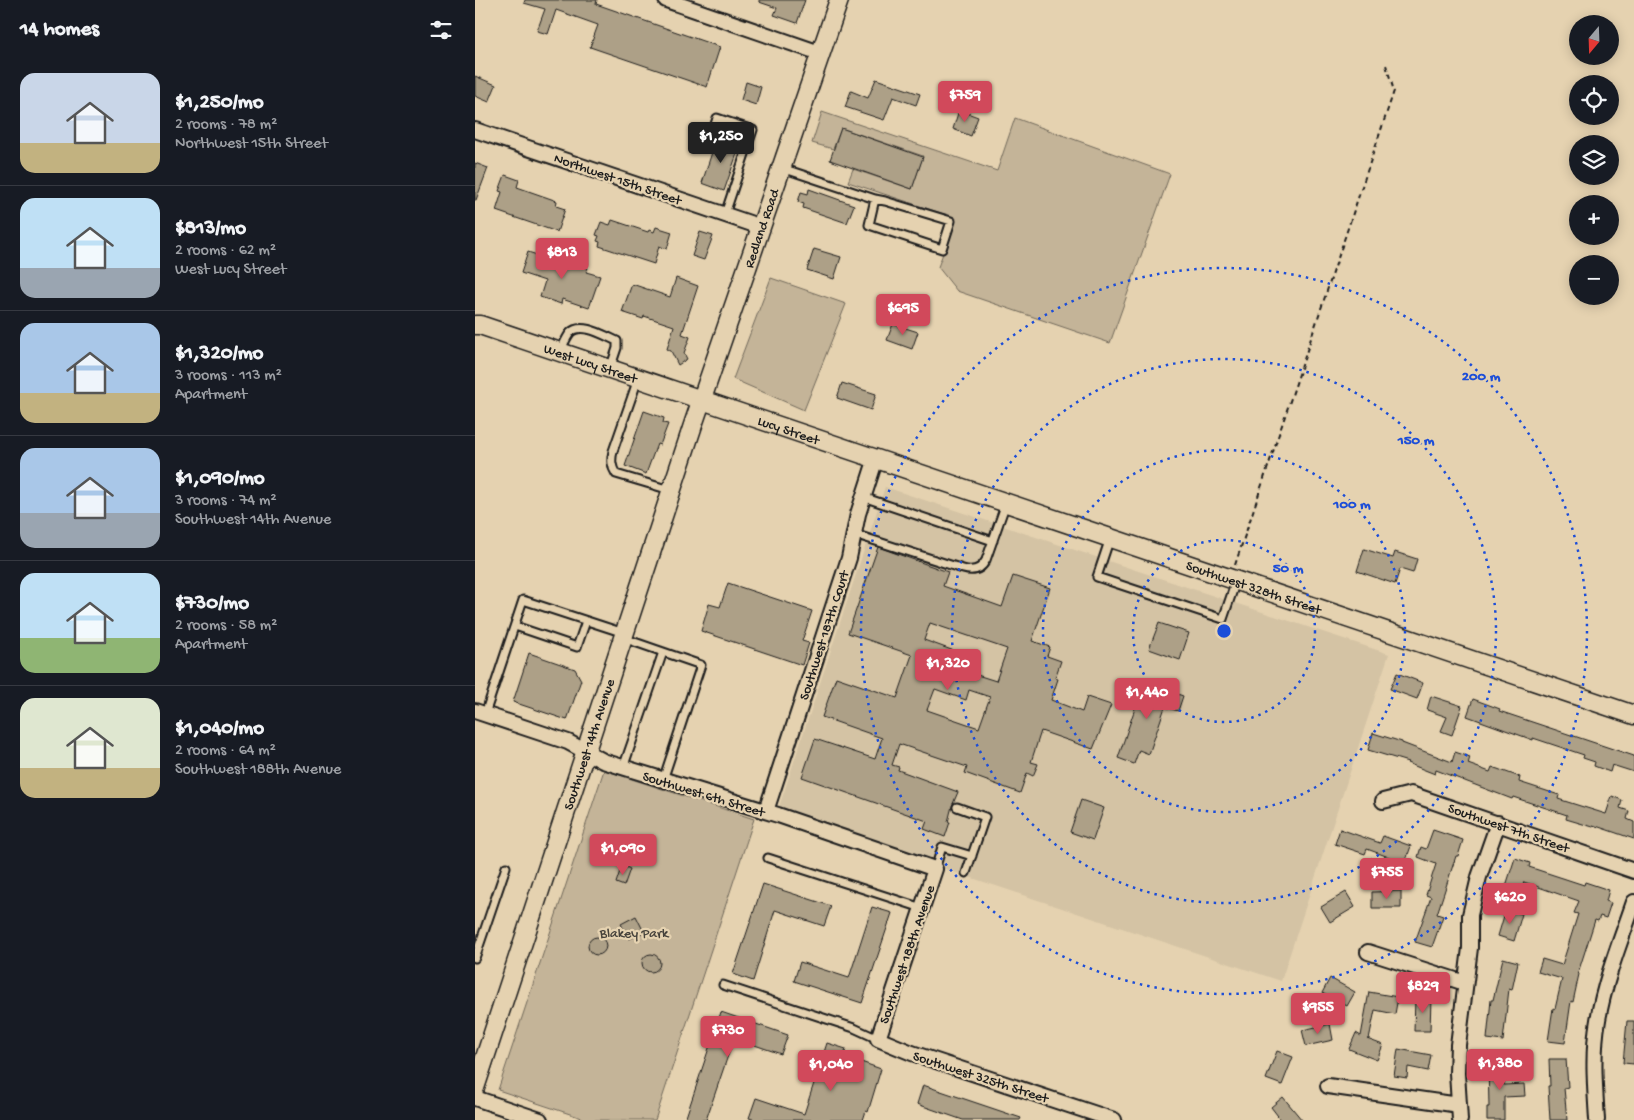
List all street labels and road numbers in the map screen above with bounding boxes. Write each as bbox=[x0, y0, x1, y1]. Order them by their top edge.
street label: Northwest 15th Street bbox=[551, 151, 684, 211]
street label: Redland Road bbox=[742, 186, 785, 271]
street label: West Lucy Street bbox=[541, 341, 640, 389]
street label: Lucy Street bbox=[755, 413, 822, 450]
street label: Southwest 328th Street bbox=[1183, 558, 1324, 620]
street label: Southwest 187th Court bbox=[796, 568, 855, 703]
street label: Southwest 14th Avenue bbox=[561, 676, 620, 813]
street label: Southwest 6th Street bbox=[640, 769, 768, 822]
street label: Southwest 7th Street bbox=[1445, 801, 1572, 858]
street label: Southwest 188th Avenue bbox=[877, 883, 940, 1026]
street label: Southwest 325th Street bbox=[910, 1048, 1051, 1109]

